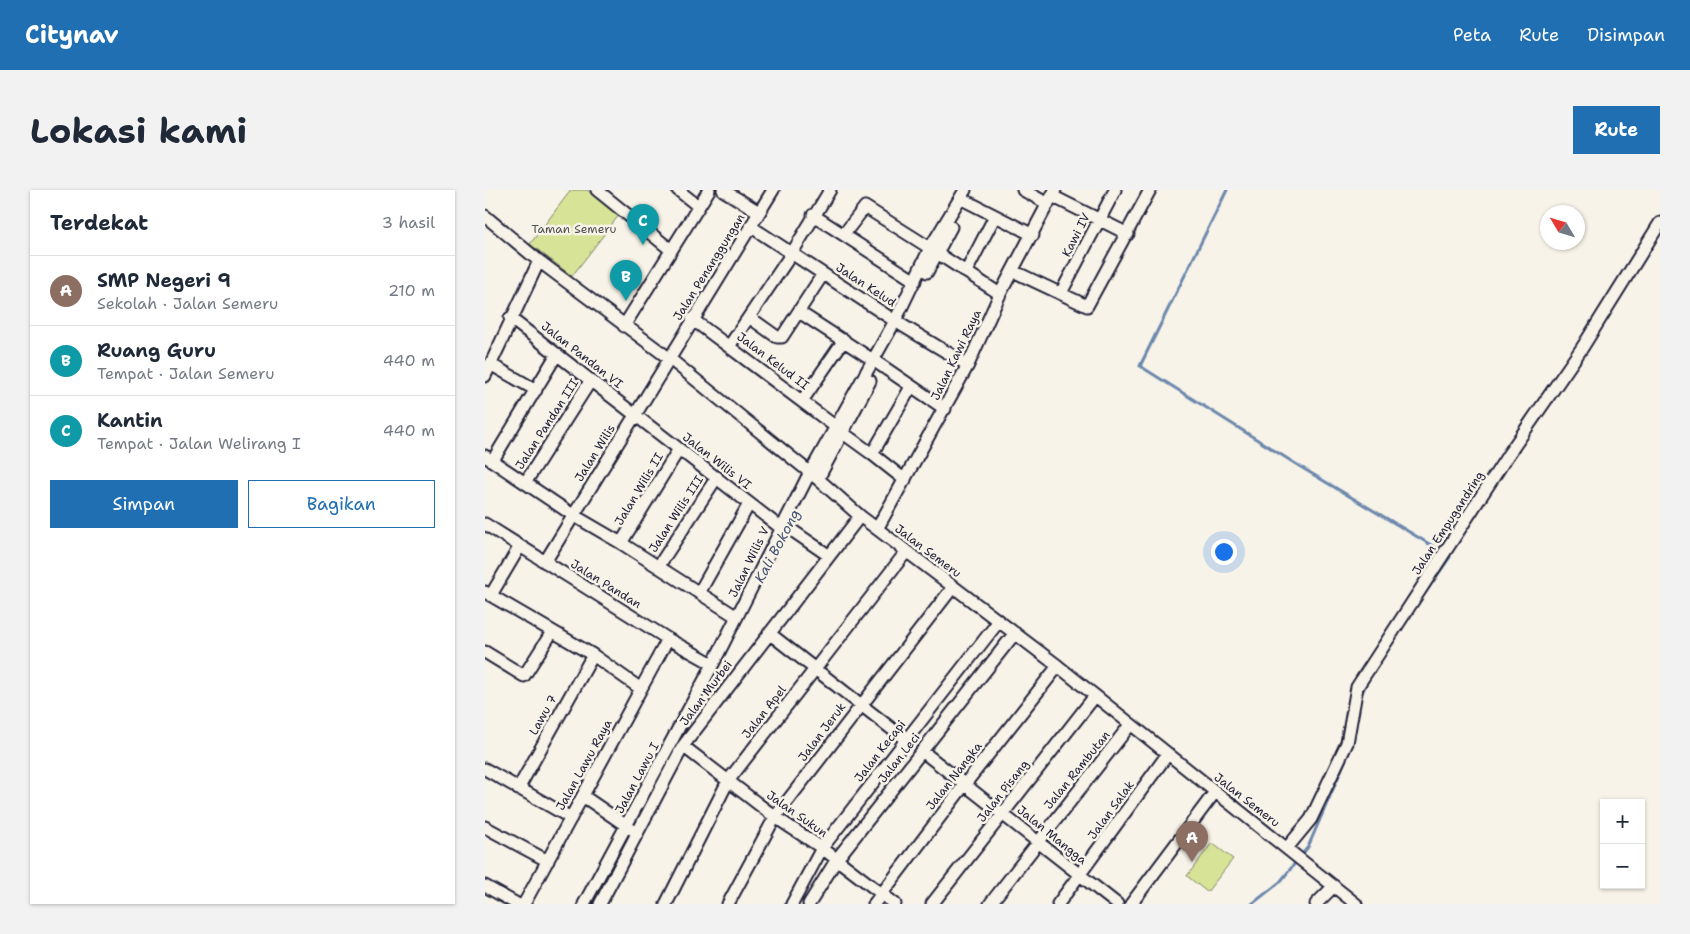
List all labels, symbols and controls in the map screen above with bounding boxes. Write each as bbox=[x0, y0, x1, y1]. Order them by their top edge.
text: Citynav bbox=[25, 19, 119, 51]
text: Peta bbox=[1453, 23, 1491, 47]
text: Rute bbox=[1519, 23, 1559, 47]
text: Disimpan bbox=[1587, 23, 1665, 47]
button: Rute bbox=[1573, 106, 1660, 154]
text: Lokasi kami bbox=[30, 107, 247, 154]
pin: C bbox=[627, 204, 659, 245]
north arrow bbox=[1540, 205, 1585, 250]
text: Terdekat bbox=[50, 209, 148, 237]
street label: Kawi IV bbox=[1058, 210, 1094, 260]
street label: Jalan Penanggungan bbox=[670, 211, 748, 323]
text: 3 hasil bbox=[382, 212, 435, 233]
park label: Taman Semeru bbox=[532, 221, 616, 237]
pin: B bbox=[610, 260, 642, 301]
street label: Jalan Kelud bbox=[833, 260, 900, 311]
text: SMP Negeri 9 bbox=[97, 268, 231, 293]
text: A bbox=[60, 280, 72, 301]
text: 210 m bbox=[388, 280, 435, 301]
text: Sekolah · Jalan Semeru bbox=[97, 293, 278, 314]
street label: Jalan Kawi Raya bbox=[927, 307, 985, 403]
street label: Jalan Pandan VI bbox=[538, 318, 626, 392]
street label: Jalan Kelud II bbox=[734, 329, 813, 394]
text: Ruang Guru bbox=[97, 338, 216, 363]
text: B bbox=[61, 350, 71, 371]
text: 440 m bbox=[383, 350, 435, 371]
text: Tempat · Jalan Semeru bbox=[97, 363, 274, 384]
street label: Jalan Pandan III bbox=[512, 375, 582, 472]
text: Kantin bbox=[97, 408, 163, 433]
text: C bbox=[61, 420, 71, 441]
text: 440 m bbox=[383, 420, 435, 441]
street label: Jalan Wilis bbox=[571, 421, 619, 485]
street label: Jalan Wilis VI bbox=[679, 429, 755, 493]
text: Tempat · Jalan Welirang I bbox=[97, 433, 301, 454]
street label: Jalan Wilis II bbox=[611, 449, 667, 528]
street label: Jalan Empugandring bbox=[1408, 468, 1488, 578]
street label: Jalan Wilis III bbox=[645, 472, 707, 556]
button: Simpan bbox=[50, 480, 238, 528]
button: Bagikan bbox=[248, 480, 435, 528]
water label: Kali Bokong bbox=[750, 506, 804, 586]
street label: Jalan Semeru bbox=[892, 521, 964, 581]
street label: Jalan Wilis V bbox=[725, 524, 773, 600]
your location bbox=[1211, 539, 1237, 565]
street label: Jalan Pandan bbox=[568, 556, 644, 612]
street label: Jalan Murbei bbox=[676, 657, 736, 729]
street label: Jalan Apel bbox=[738, 682, 790, 742]
street label: Lawu 7 bbox=[525, 692, 561, 738]
street label: Jalan Jeruk bbox=[795, 699, 849, 765]
street label: Jalan Lawu Raya bbox=[552, 716, 616, 813]
street label: Jalan Kecapi bbox=[851, 717, 909, 785]
street label: Jalan Rambutan bbox=[1040, 727, 1114, 813]
street label: Jalan Leci bbox=[874, 730, 924, 786]
street label: Jalan Nangka bbox=[922, 738, 986, 813]
street label: Jalan Lawu I bbox=[611, 739, 663, 816]
street label: Jalan Pisang bbox=[974, 757, 1032, 825]
street label: Jalan Semeru bbox=[1211, 769, 1283, 831]
street label: Jalan Salak bbox=[1084, 777, 1138, 843]
street label: Jalan Sukun bbox=[763, 787, 831, 841]
map controls bbox=[1600, 799, 1645, 889]
button: + bbox=[1600, 799, 1645, 844]
street label: Jalan Mangga bbox=[1014, 802, 1091, 868]
pin: A bbox=[1176, 821, 1208, 862]
button: − bbox=[1600, 844, 1645, 889]

